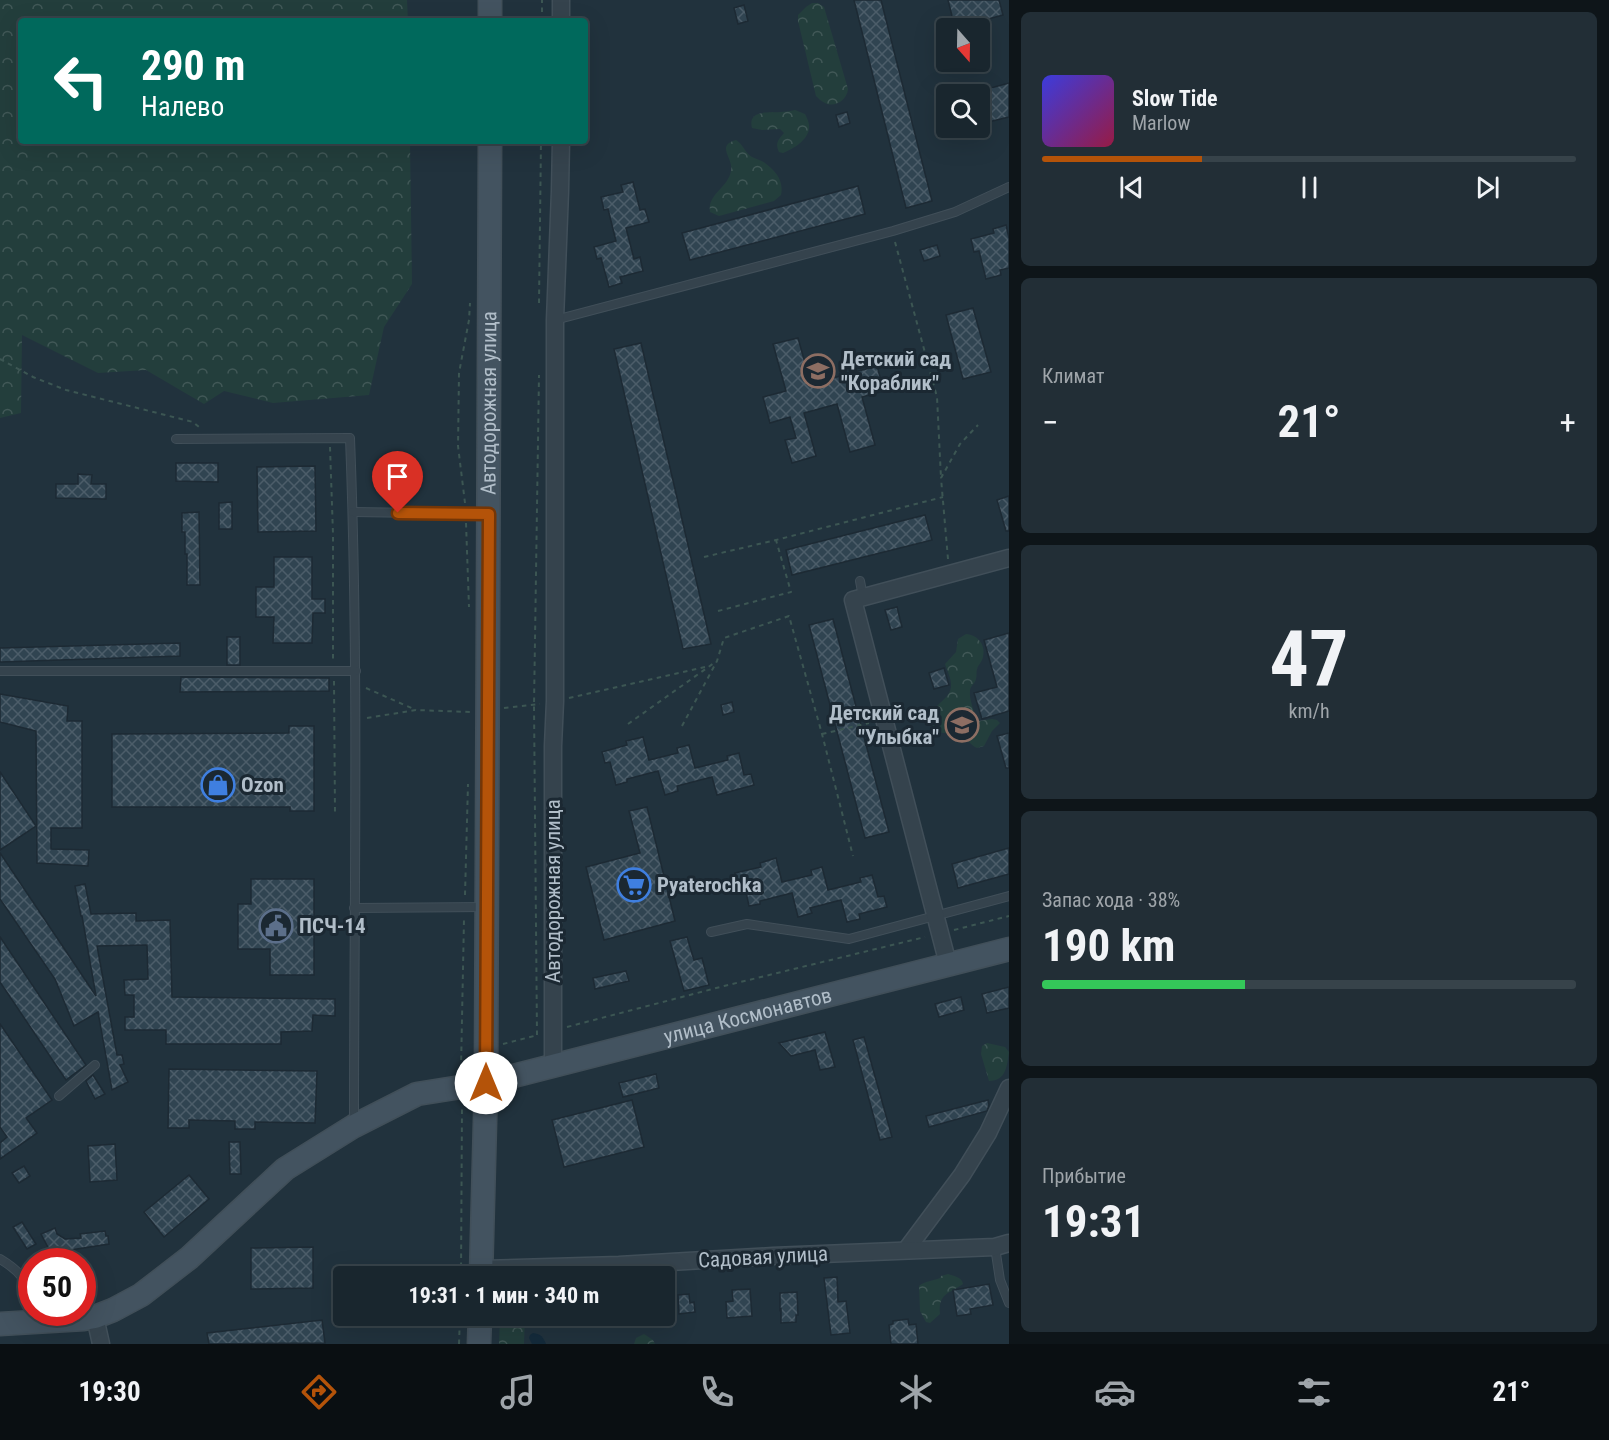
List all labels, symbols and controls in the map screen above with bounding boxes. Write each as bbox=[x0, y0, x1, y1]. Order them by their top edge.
north arrow bbox=[936, 18, 990, 72]
map controls bbox=[936, 18, 990, 138]
text: 290 m bbox=[141, 41, 246, 90]
icon: left bbox=[42, 42, 120, 120]
button: search bbox=[936, 84, 990, 138]
text: Slow Tide bbox=[1132, 86, 1218, 111]
text: Налево bbox=[141, 91, 224, 123]
text: Marlow bbox=[1132, 111, 1190, 135]
icon: previous bbox=[1115, 171, 1148, 204]
icon: pause bbox=[1293, 171, 1326, 204]
icon: next bbox=[1471, 171, 1504, 204]
street label: Автодорожная улица bbox=[476, 311, 501, 495]
place label: Детский сад "Кораблик" bbox=[841, 347, 951, 395]
school or university icon: Детский сад "Кораблик" bbox=[800, 353, 836, 389]
text: Климат bbox=[1042, 364, 1104, 388]
text: 21° bbox=[1278, 395, 1341, 448]
text: − bbox=[1042, 403, 1059, 442]
text: + bbox=[1560, 403, 1576, 442]
pin bbox=[372, 451, 423, 513]
icon: arrive bbox=[381, 460, 414, 493]
text: 47 bbox=[1270, 614, 1348, 705]
text: km/h bbox=[1288, 699, 1330, 723]
place label: Детский сад "Улыбка" bbox=[829, 701, 939, 749]
school or university icon: Детский сад "Улыбка" bbox=[944, 707, 980, 743]
shop icon: Ozon bbox=[200, 767, 236, 803]
place label: Ozon bbox=[241, 773, 284, 797]
street label: Автодорожная улица bbox=[541, 799, 565, 983]
supermarket icon: Pyaterochka bbox=[616, 867, 652, 903]
place label: Pyaterochka bbox=[657, 873, 762, 897]
text: Запас хода · 38% bbox=[1042, 888, 1180, 912]
public building icon: ПСЧ-14 bbox=[258, 908, 294, 944]
place label: ПСЧ-14 bbox=[299, 914, 366, 938]
text: 190 km bbox=[1042, 919, 1175, 972]
street label: улица Космонавтов bbox=[661, 983, 834, 1049]
position arrow bbox=[454, 1051, 518, 1115]
text: Прибытие bbox=[1042, 1164, 1126, 1188]
text: 19:31 bbox=[1042, 1195, 1145, 1248]
street label: Садовая улица bbox=[697, 1242, 829, 1272]
speed limit sign: 50 bbox=[18, 1248, 96, 1326]
text: 19:31 · 1 мин · 340 m bbox=[409, 1283, 599, 1308]
icon: directions bbox=[298, 1371, 340, 1413]
icon: music bbox=[497, 1371, 539, 1413]
icon: phone bbox=[696, 1371, 738, 1413]
icon: climate bbox=[895, 1371, 937, 1413]
icon: car bbox=[1094, 1371, 1136, 1413]
icon: filters bbox=[1293, 1371, 1335, 1413]
text: 19:30 bbox=[79, 1376, 141, 1408]
text: 21° bbox=[1493, 1376, 1530, 1408]

